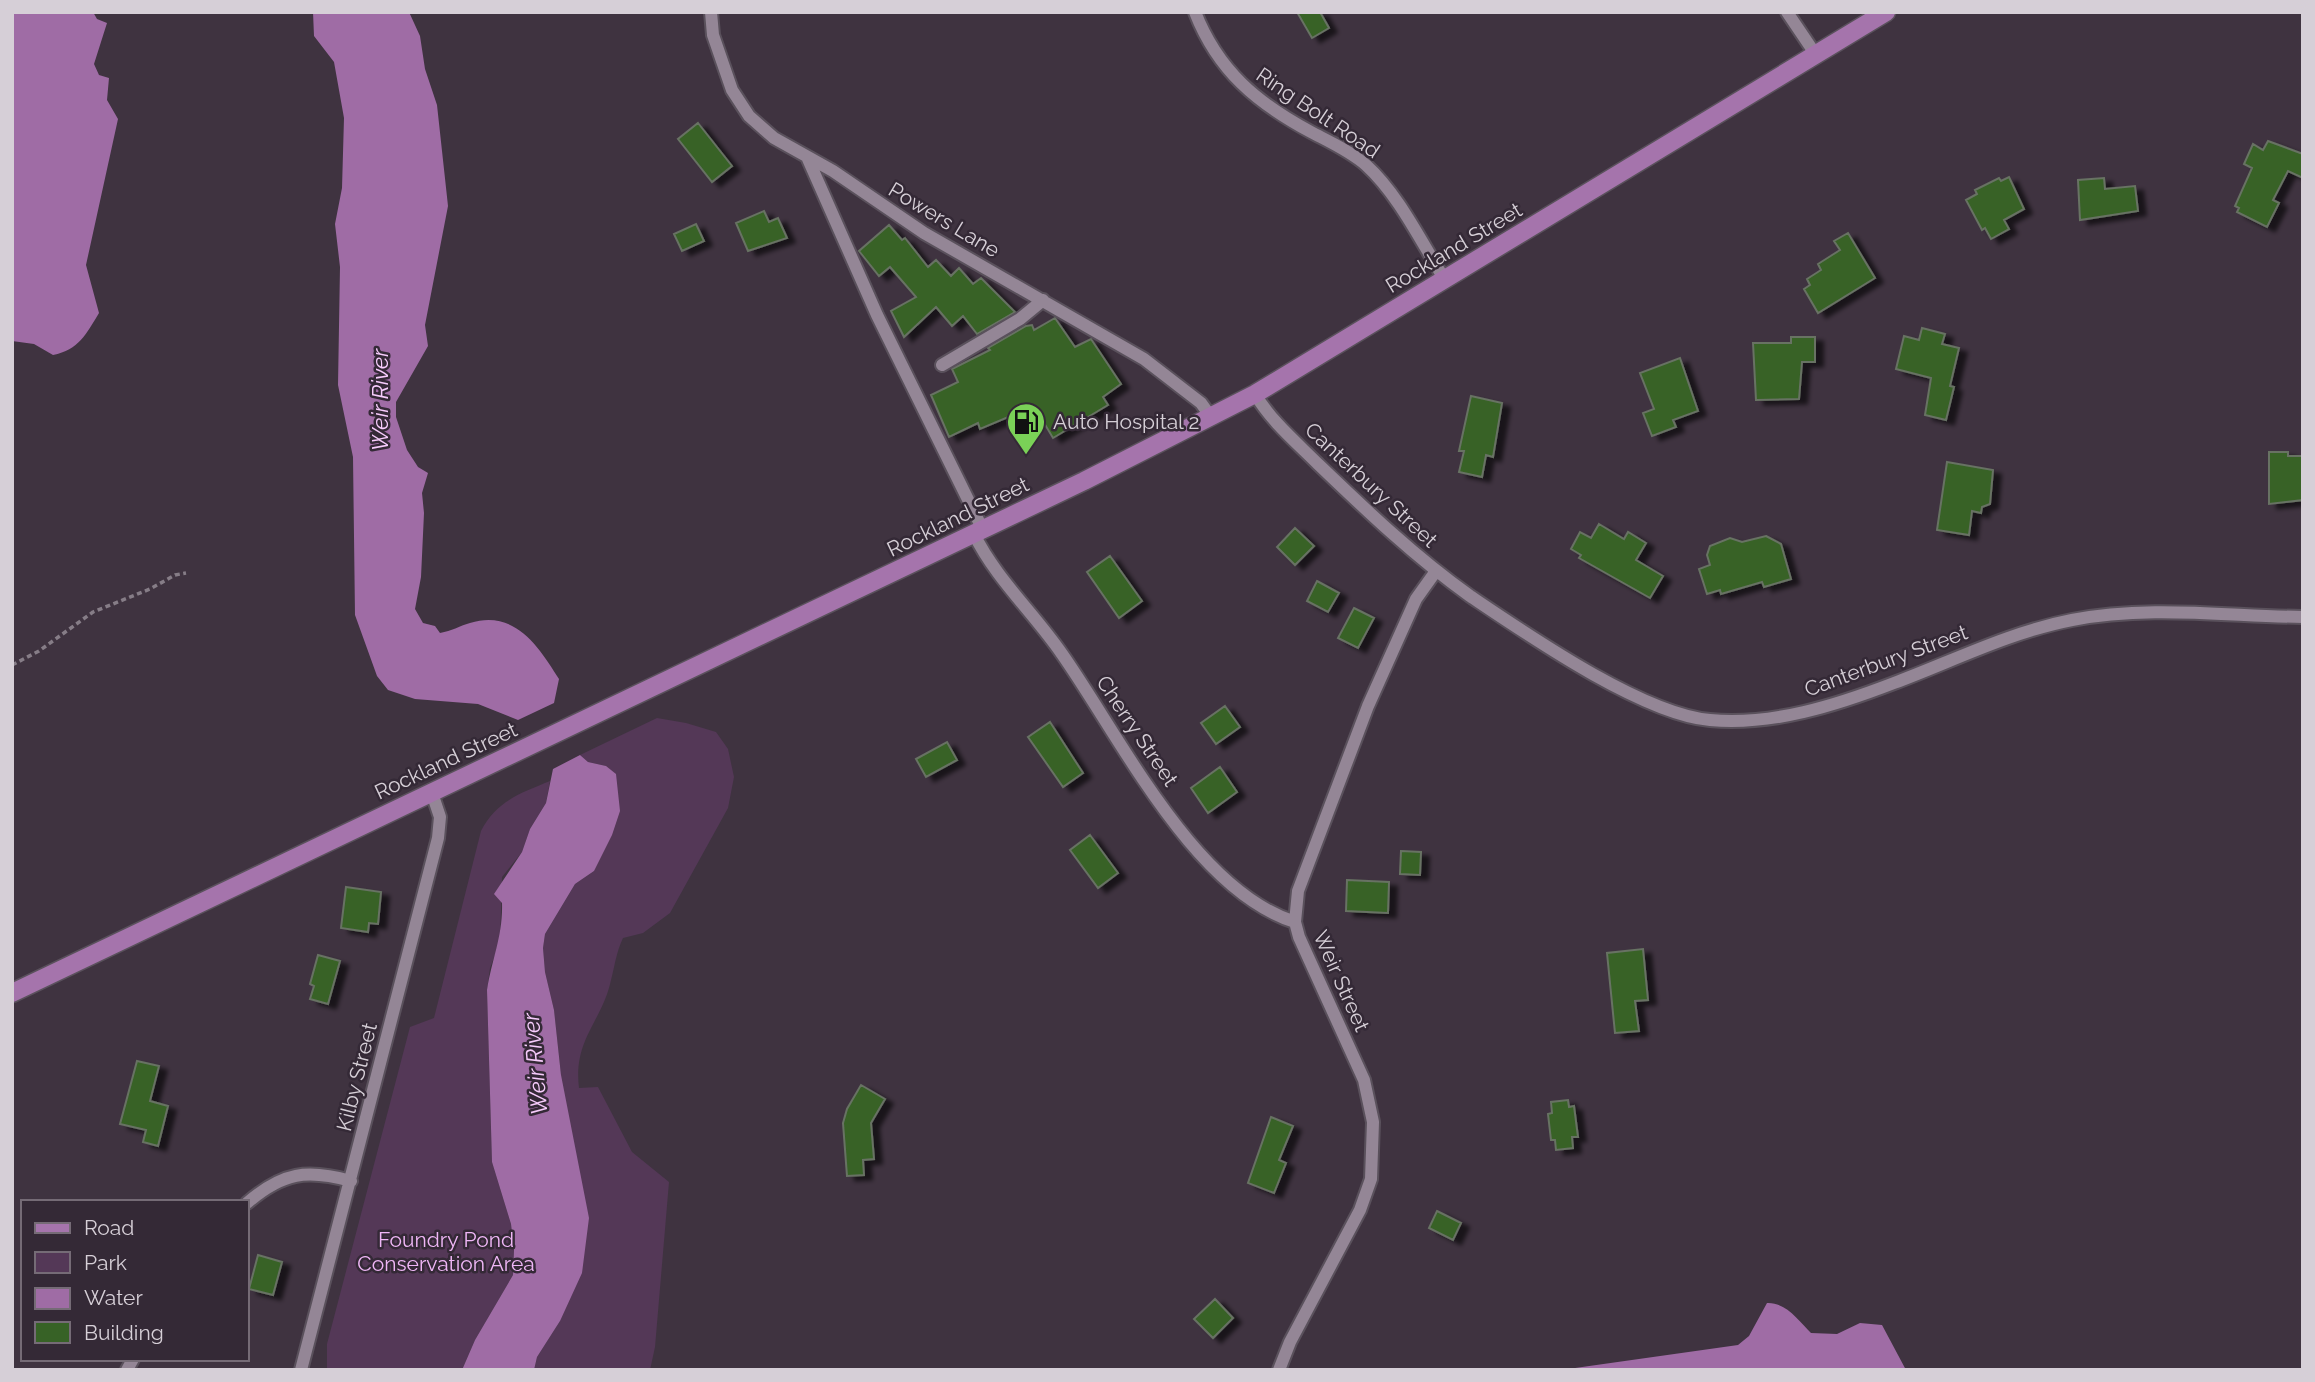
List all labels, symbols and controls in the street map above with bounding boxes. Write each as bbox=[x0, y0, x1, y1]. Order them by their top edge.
street label: Ring Bolt Road bbox=[1252, 62, 1385, 163]
street label: Powers Lane bbox=[884, 177, 1004, 263]
street label: Rockland Street bbox=[1381, 197, 1526, 298]
water label: Weir River bbox=[366, 348, 393, 451]
fuel station icon: Auto Hospital 2 bbox=[1005, 401, 1047, 456]
place label: Auto Hospital 2 bbox=[1053, 409, 1199, 434]
street label: Canterbury Street bbox=[1300, 417, 1443, 552]
street label: Rockland Street bbox=[883, 471, 1033, 562]
street label: Canterbury Street bbox=[1801, 619, 1971, 702]
street label: Cherry Street bbox=[1091, 671, 1184, 791]
street label: Rockland Street bbox=[370, 717, 521, 805]
street label: Weir Street bbox=[1308, 926, 1375, 1035]
water label: Weir River bbox=[516, 1011, 552, 1116]
street label: Kilby Street bbox=[331, 1020, 382, 1134]
legend bbox=[21, 1200, 248, 1361]
text: Road bbox=[84, 1215, 134, 1240]
park label: Foundry Pond Conservation Area bbox=[357, 1227, 535, 1276]
text: Park bbox=[84, 1250, 127, 1275]
text: Water bbox=[84, 1285, 143, 1310]
text: Building bbox=[84, 1320, 164, 1345]

